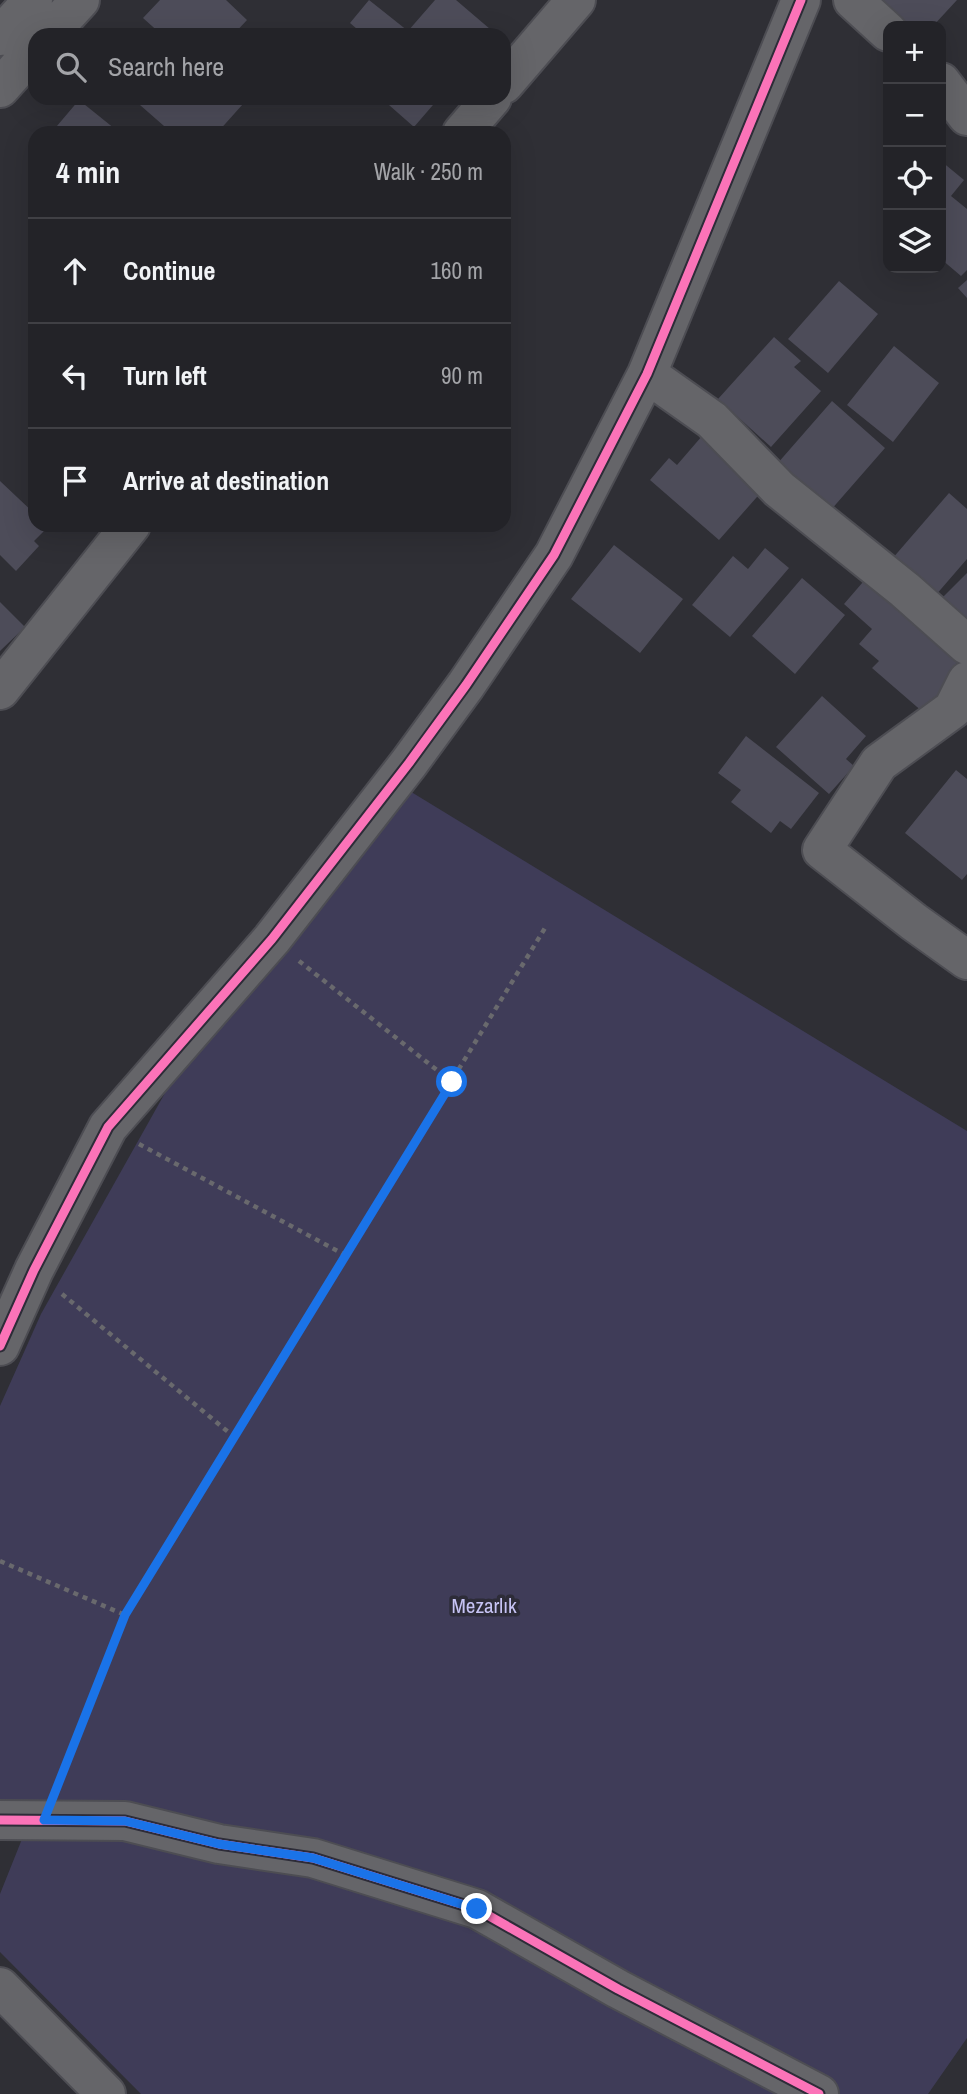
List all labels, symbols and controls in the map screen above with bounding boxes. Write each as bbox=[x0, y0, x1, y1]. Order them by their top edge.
map controls bbox=[883, 21, 946, 273]
button: + bbox=[883, 21, 946, 84]
search box bbox=[28, 28, 511, 105]
icon: search bbox=[52, 48, 90, 86]
text: Search here bbox=[108, 49, 224, 84]
button: − bbox=[883, 84, 946, 147]
button: locate bbox=[883, 147, 946, 210]
text: 4 min bbox=[56, 152, 120, 192]
text: Walk · 250 m bbox=[374, 156, 483, 187]
button: layers bbox=[883, 210, 946, 273]
icon: ahead bbox=[56, 252, 94, 290]
text: Continue bbox=[123, 253, 215, 288]
text: 160 m bbox=[431, 255, 483, 286]
icon: left bbox=[56, 357, 94, 395]
text: Turn left bbox=[123, 358, 207, 393]
text: 90 m bbox=[441, 360, 483, 391]
icon: arrive bbox=[56, 462, 94, 500]
text: Arrive at destination bbox=[123, 463, 329, 498]
route start bbox=[436, 1066, 467, 1097]
park label: Mezarlık bbox=[451, 1591, 517, 1620]
route end bbox=[461, 1893, 492, 1924]

